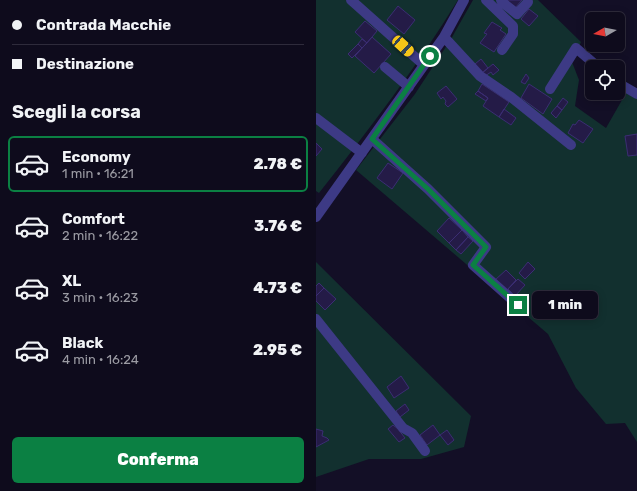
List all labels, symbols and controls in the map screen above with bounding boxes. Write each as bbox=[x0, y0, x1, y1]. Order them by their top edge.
north arrow bbox=[585, 12, 625, 52]
map controls bbox=[585, 12, 625, 100]
text: Contrada Macchie bbox=[36, 16, 171, 34]
car bbox=[390, 34, 416, 58]
route start bbox=[421, 47, 439, 65]
text: Destinazione bbox=[36, 55, 134, 73]
button: locate bbox=[585, 60, 625, 100]
text: Scegli la corsa bbox=[12, 101, 141, 123]
icon: car bbox=[14, 146, 50, 182]
text: Economy bbox=[62, 148, 131, 166]
text: 2.78 € bbox=[253, 155, 302, 173]
text: 1 min · 16:21 bbox=[62, 166, 134, 181]
icon: car bbox=[14, 208, 50, 244]
text: Comfort bbox=[62, 210, 125, 228]
text: 3.76 € bbox=[254, 217, 302, 235]
text: 2 min · 16:22 bbox=[62, 228, 138, 243]
icon: car bbox=[14, 270, 50, 306]
text: XL bbox=[62, 272, 81, 290]
text: 4.73 € bbox=[253, 279, 302, 297]
text: 3 min · 16:23 bbox=[62, 290, 138, 305]
callout: 1 min bbox=[532, 291, 598, 319]
route end bbox=[509, 296, 527, 314]
text: 1 min bbox=[548, 297, 582, 312]
icon: car bbox=[14, 332, 50, 368]
text: Black bbox=[62, 334, 103, 352]
text: 2.95 € bbox=[253, 341, 302, 359]
text: 4 min · 16:24 bbox=[62, 352, 139, 367]
button: Conferma bbox=[12, 437, 304, 483]

